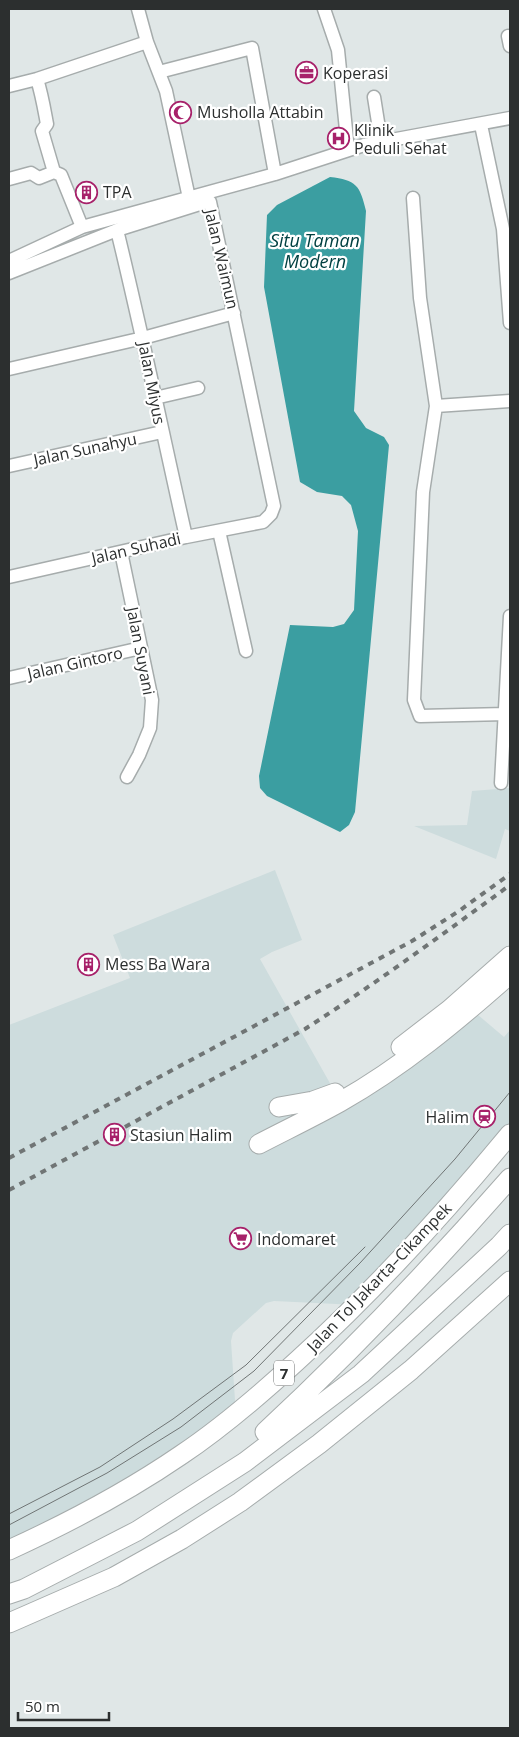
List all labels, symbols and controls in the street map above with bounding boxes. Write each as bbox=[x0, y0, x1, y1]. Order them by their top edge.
office icon: Koperasi bbox=[295, 61, 319, 85]
place label: Koperasi bbox=[323, 62, 388, 84]
mosque icon: Musholla Attabin bbox=[169, 100, 193, 124]
place label: Musholla Attabin bbox=[197, 101, 323, 123]
place label: Klinik Peduli Sehat bbox=[354, 119, 447, 159]
hospital icon: Klinik Peduli Sehat bbox=[326, 127, 350, 151]
building icon: TPA bbox=[75, 180, 99, 204]
place label: TPA bbox=[103, 181, 132, 203]
street label: Jalan Waimun bbox=[199, 205, 244, 311]
water label: Situ Taman Modern bbox=[270, 228, 360, 273]
street label: Jalan Miyus bbox=[133, 338, 171, 426]
street label: Jalan Sunahyu bbox=[29, 427, 139, 471]
street label: Jalan Suhadi bbox=[87, 527, 183, 569]
street label: Jalan Suyani bbox=[121, 603, 160, 697]
street label: Jalan Gintoro bbox=[23, 641, 125, 685]
building icon: Mess Ba Wara bbox=[77, 952, 101, 976]
place label: Mess Ba Wara bbox=[105, 953, 210, 975]
station icon: Halim bbox=[473, 1105, 497, 1129]
place label: Halim bbox=[425, 1106, 469, 1128]
building icon: Stasiun Halim bbox=[102, 1123, 126, 1147]
place label: Stasiun Halim bbox=[130, 1124, 232, 1146]
street label: Jalan Tol Jakarta–Cikampek bbox=[300, 1197, 457, 1358]
supermarket icon: Indomaret bbox=[229, 1227, 253, 1251]
place label: Indomaret bbox=[257, 1228, 336, 1250]
road number: 7 bbox=[274, 1360, 294, 1386]
scale bar bbox=[18, 1690, 109, 1722]
text: 50 m bbox=[25, 1696, 60, 1716]

